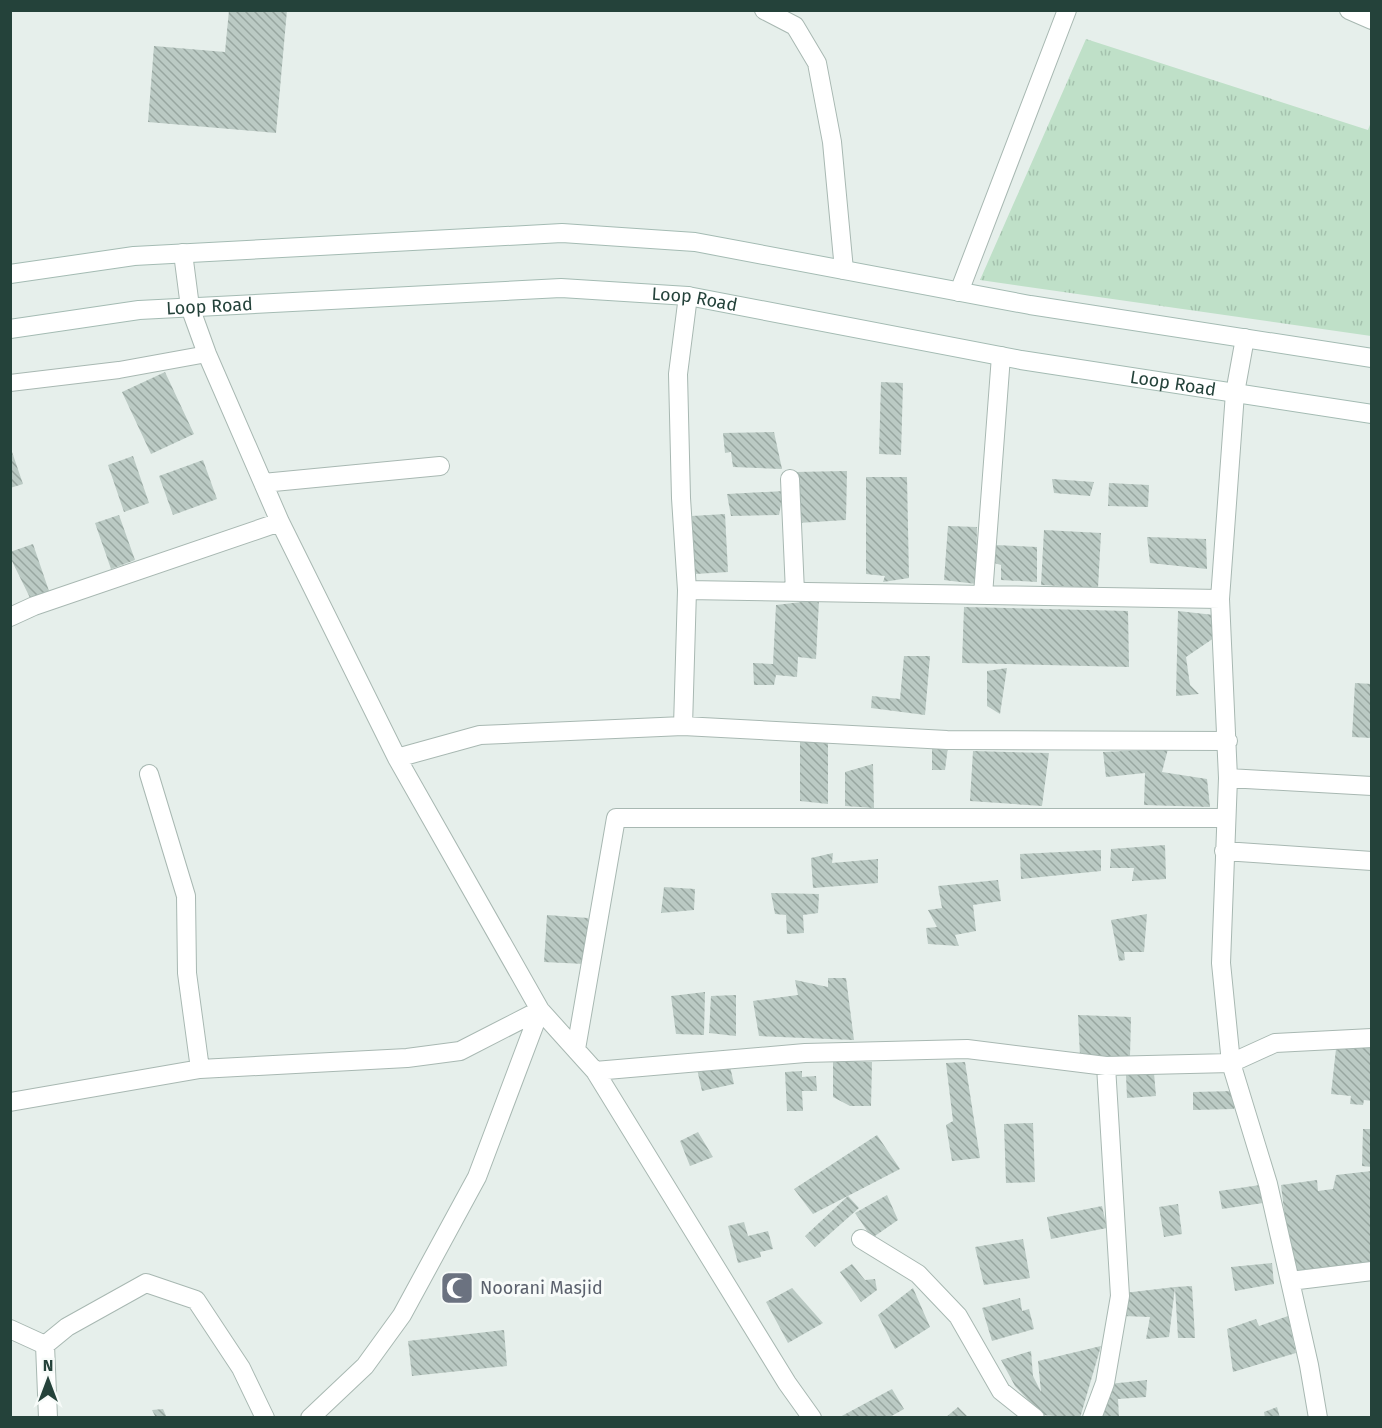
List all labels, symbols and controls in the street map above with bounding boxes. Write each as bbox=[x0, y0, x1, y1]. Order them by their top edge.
street label: Loop Road bbox=[651, 283, 739, 316]
street label: Loop Road bbox=[166, 293, 253, 320]
street label: Loop Road bbox=[1128, 366, 1217, 401]
mosque icon: Noorani Masjid bbox=[439, 1270, 475, 1306]
place label: Noorani Masjid bbox=[480, 1277, 603, 1299]
north arrow bbox=[18, 1350, 78, 1410]
text: N bbox=[43, 1356, 53, 1375]

